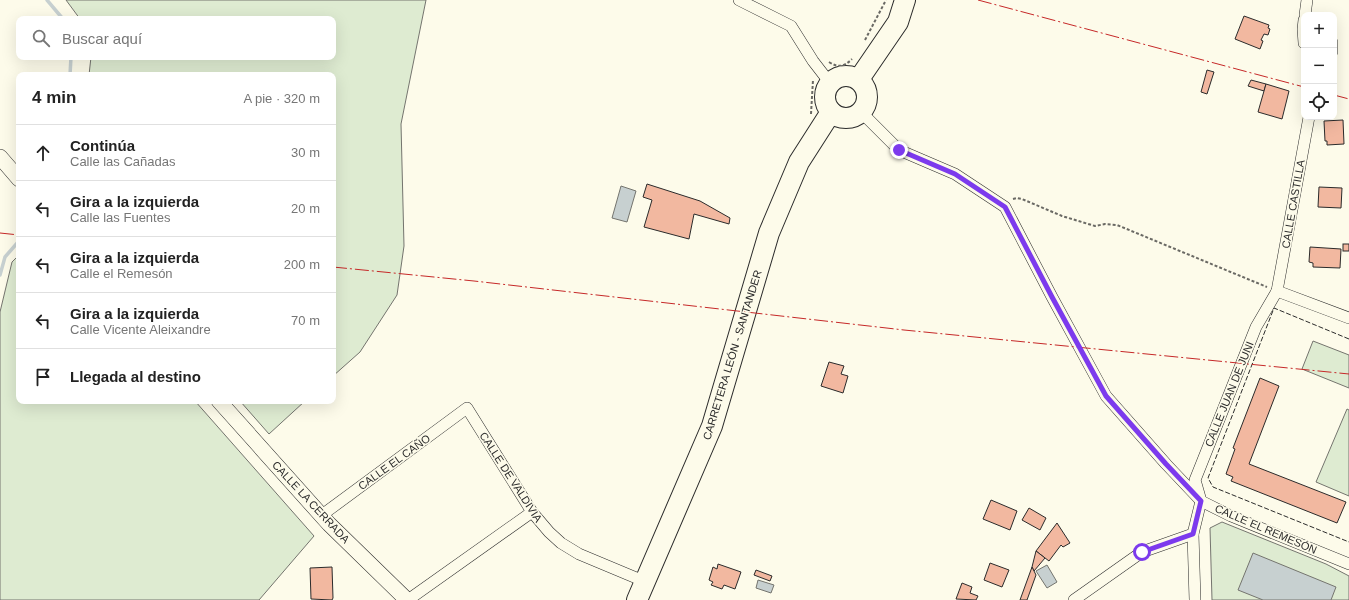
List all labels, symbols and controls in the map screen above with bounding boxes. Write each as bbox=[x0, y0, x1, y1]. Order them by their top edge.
map controls bbox=[1301, 12, 1337, 120]
button: + bbox=[1301, 12, 1337, 48]
search box bbox=[16, 16, 336, 60]
icon: search bbox=[30, 27, 52, 49]
text: Buscar aquí bbox=[62, 30, 142, 47]
button: − bbox=[1301, 48, 1337, 84]
button: locate bbox=[1301, 84, 1337, 120]
text: 4 min bbox=[32, 88, 76, 107]
text: A pie · 320 m bbox=[243, 91, 320, 106]
text: Continúa bbox=[70, 137, 135, 154]
route end bbox=[890, 141, 908, 159]
icon: ahead bbox=[32, 142, 54, 164]
text: 30 m bbox=[291, 145, 320, 160]
text: Calle las Cañadas bbox=[70, 154, 176, 169]
street label: CALLE CASTILLA bbox=[1279, 158, 1307, 249]
text: Gira a la izquierda bbox=[70, 193, 199, 210]
icon: left bbox=[32, 198, 54, 220]
text: 20 m bbox=[291, 201, 320, 216]
text: Calle las Fuentes bbox=[70, 210, 170, 225]
text: Gira a la izquierda bbox=[70, 249, 199, 266]
icon: left bbox=[32, 254, 54, 276]
text: 200 m bbox=[284, 257, 320, 272]
text: Calle el Remesón bbox=[70, 266, 173, 281]
street label: CARRETERA LEÓN - SANTANDER bbox=[700, 269, 764, 441]
text: Gira a la izquierda bbox=[70, 305, 199, 322]
icon: left bbox=[32, 310, 54, 332]
text: 70 m bbox=[291, 313, 320, 328]
text: Calle Vicente Aleixandre bbox=[70, 322, 211, 337]
street label: CALLE JUAN DE JUNI bbox=[1202, 340, 1256, 448]
icon: arrive bbox=[32, 366, 54, 388]
text: Llegada al destino bbox=[70, 368, 201, 385]
street label: CALLE DE VALDIVIA bbox=[477, 430, 545, 525]
street label: CALLE EL CAÑO bbox=[356, 432, 433, 492]
street label: CALLE LA CERRADA bbox=[270, 459, 353, 546]
street label: CALLE EL REMESÓN bbox=[1213, 502, 1319, 556]
route start bbox=[1133, 543, 1151, 561]

